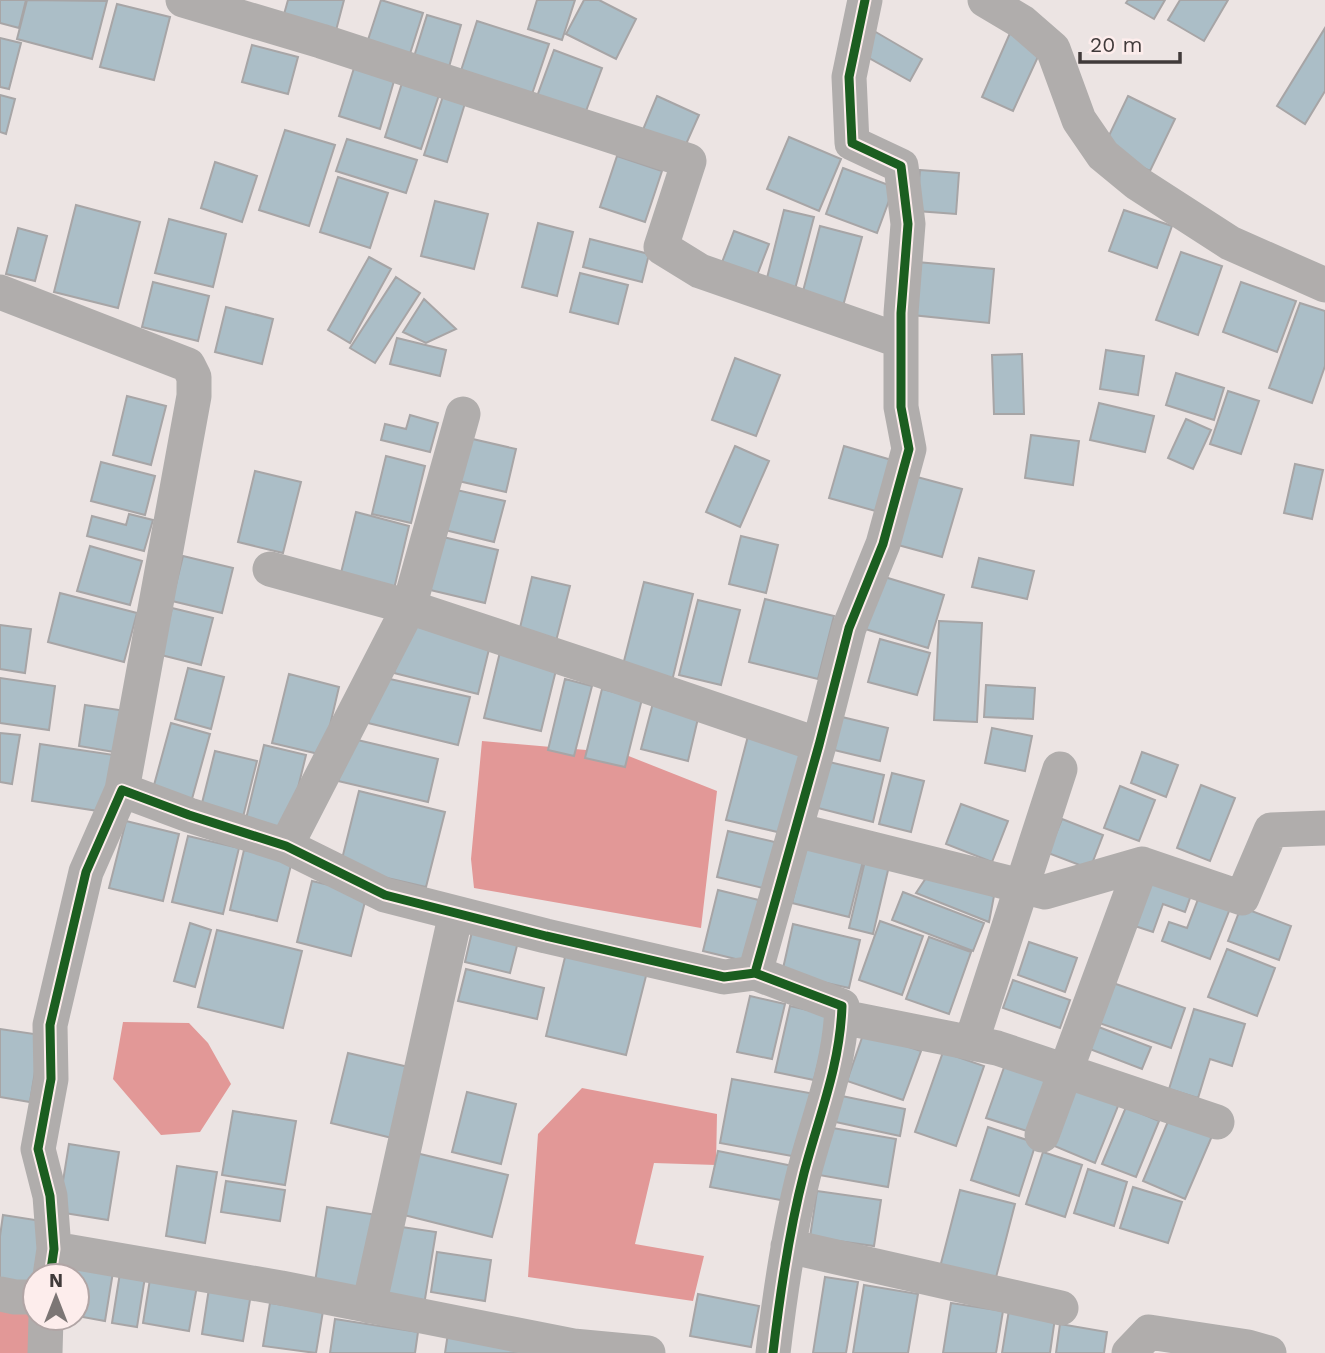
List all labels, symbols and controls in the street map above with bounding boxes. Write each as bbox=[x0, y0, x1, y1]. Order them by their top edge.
scale bar bbox=[1080, 21, 1180, 65]
text: 20 m bbox=[1090, 32, 1142, 57]
north arrow bbox=[21, 1262, 91, 1332]
text: N bbox=[49, 1269, 63, 1292]

